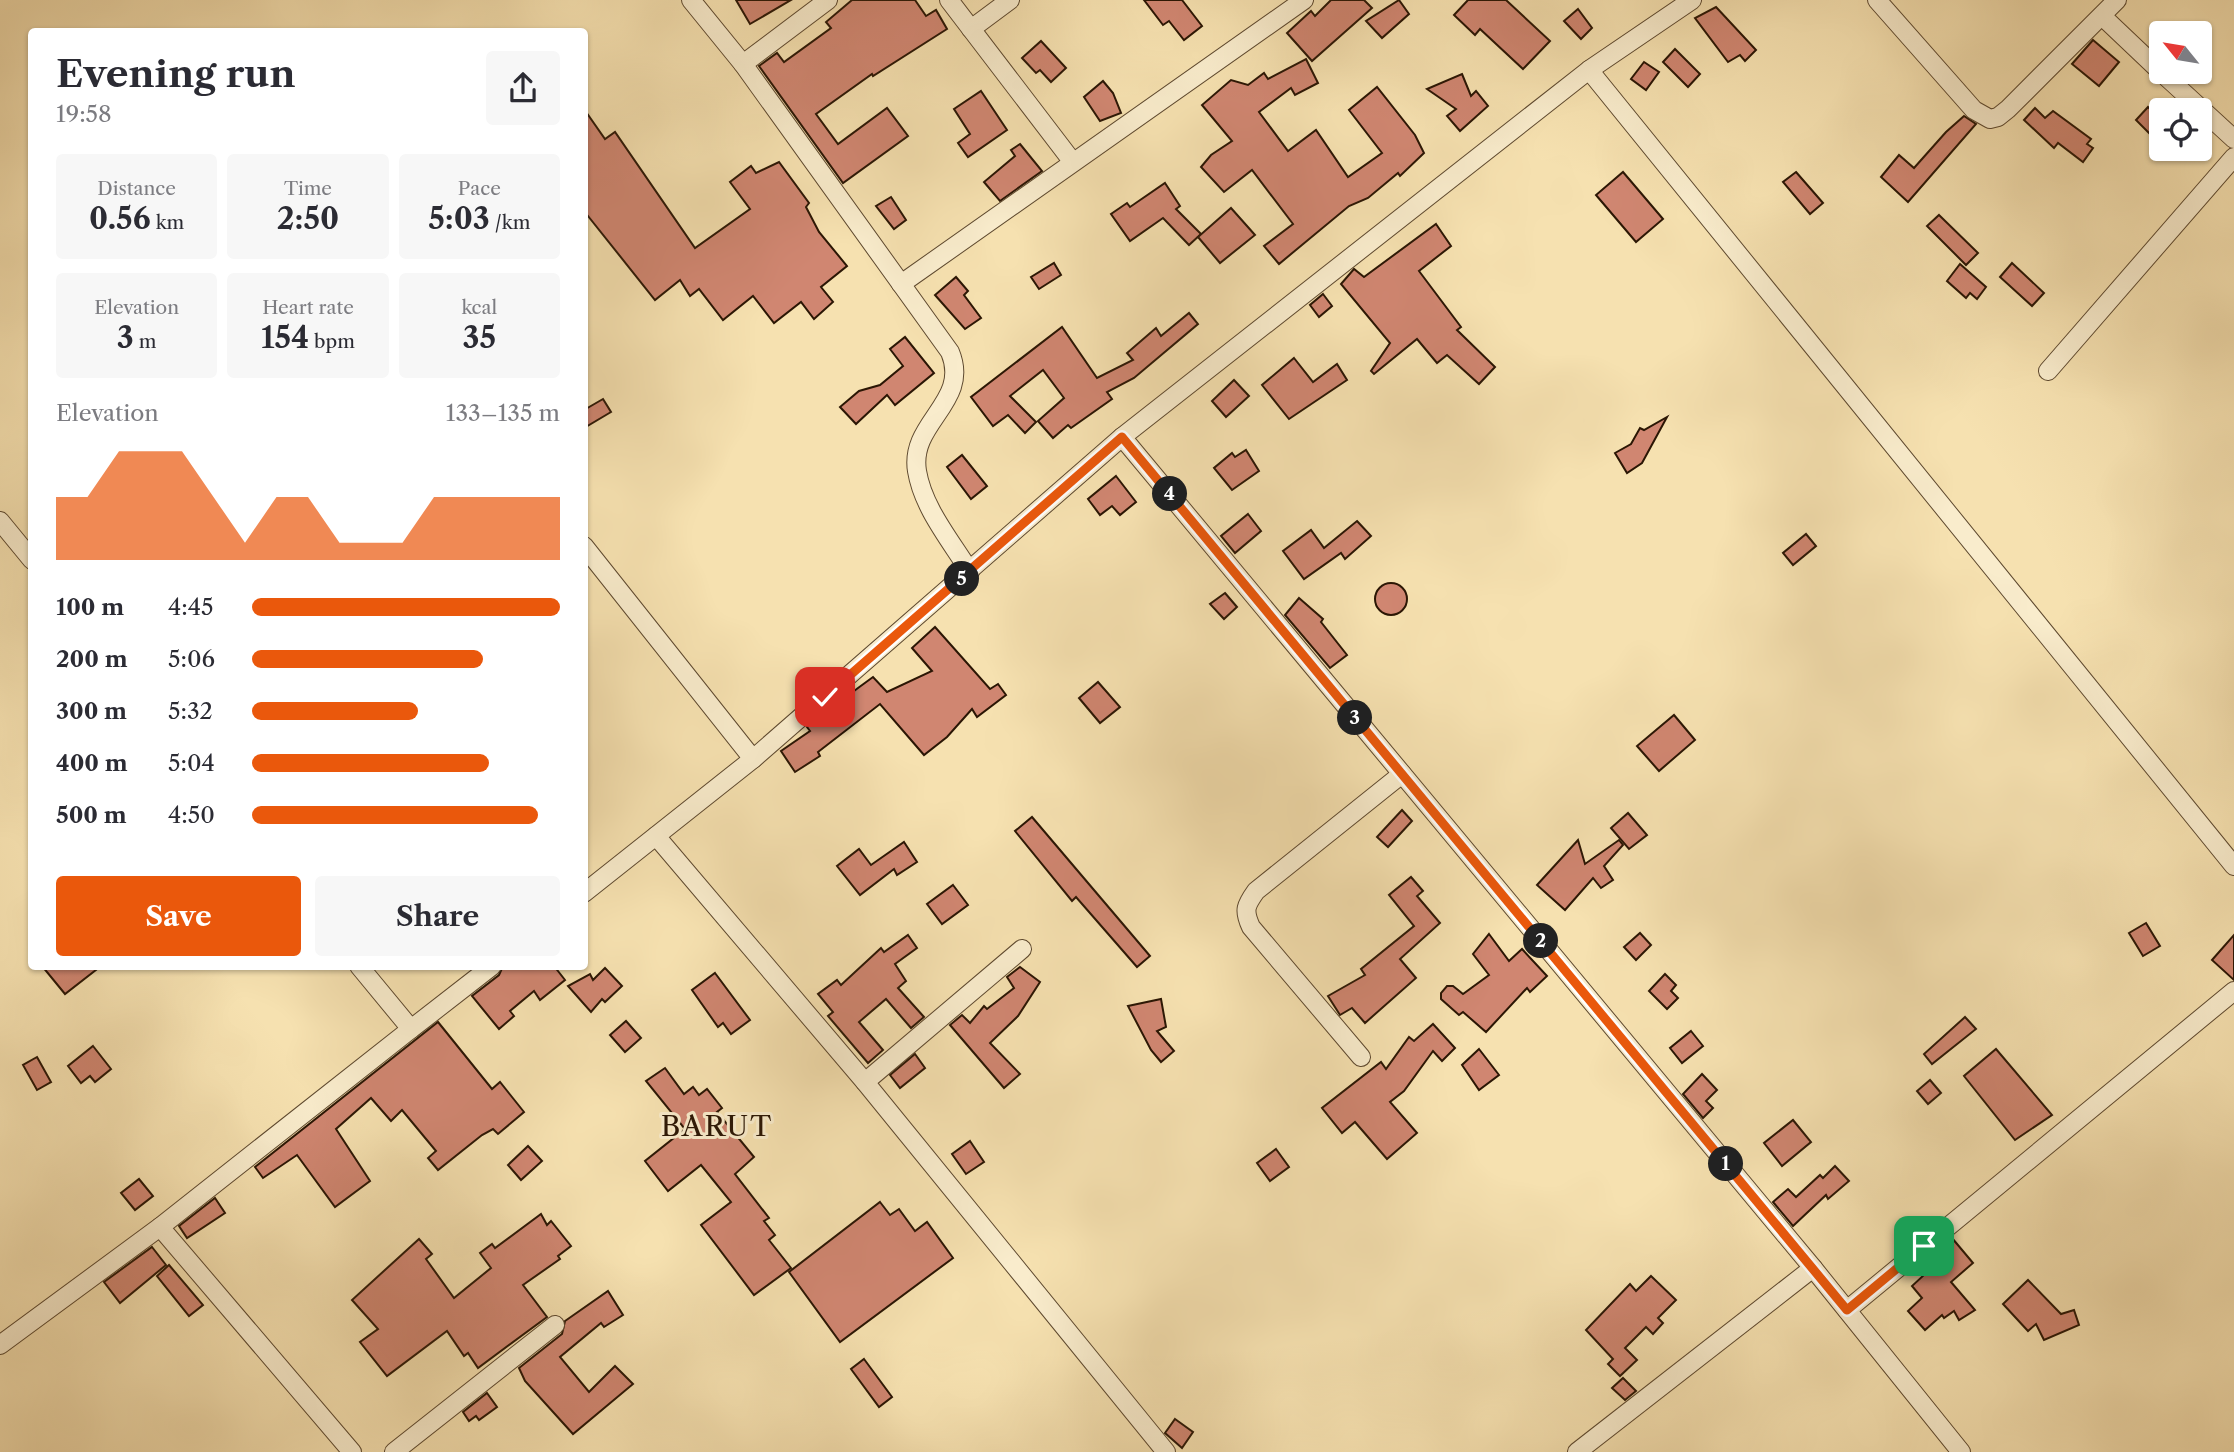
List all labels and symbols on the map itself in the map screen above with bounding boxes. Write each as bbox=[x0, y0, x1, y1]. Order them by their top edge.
north arrow bbox=[2149, 21, 2212, 84]
pin: 4 bbox=[1152, 476, 1188, 512]
pin: 5 bbox=[944, 562, 979, 596]
pin bbox=[795, 667, 855, 727]
pin: 3 bbox=[1338, 700, 1372, 736]
pin: 2 bbox=[1524, 923, 1558, 958]
district label: BARUT bbox=[661, 1109, 773, 1143]
pin: 1 bbox=[1708, 1146, 1744, 1182]
pin bbox=[1894, 1216, 1954, 1276]

